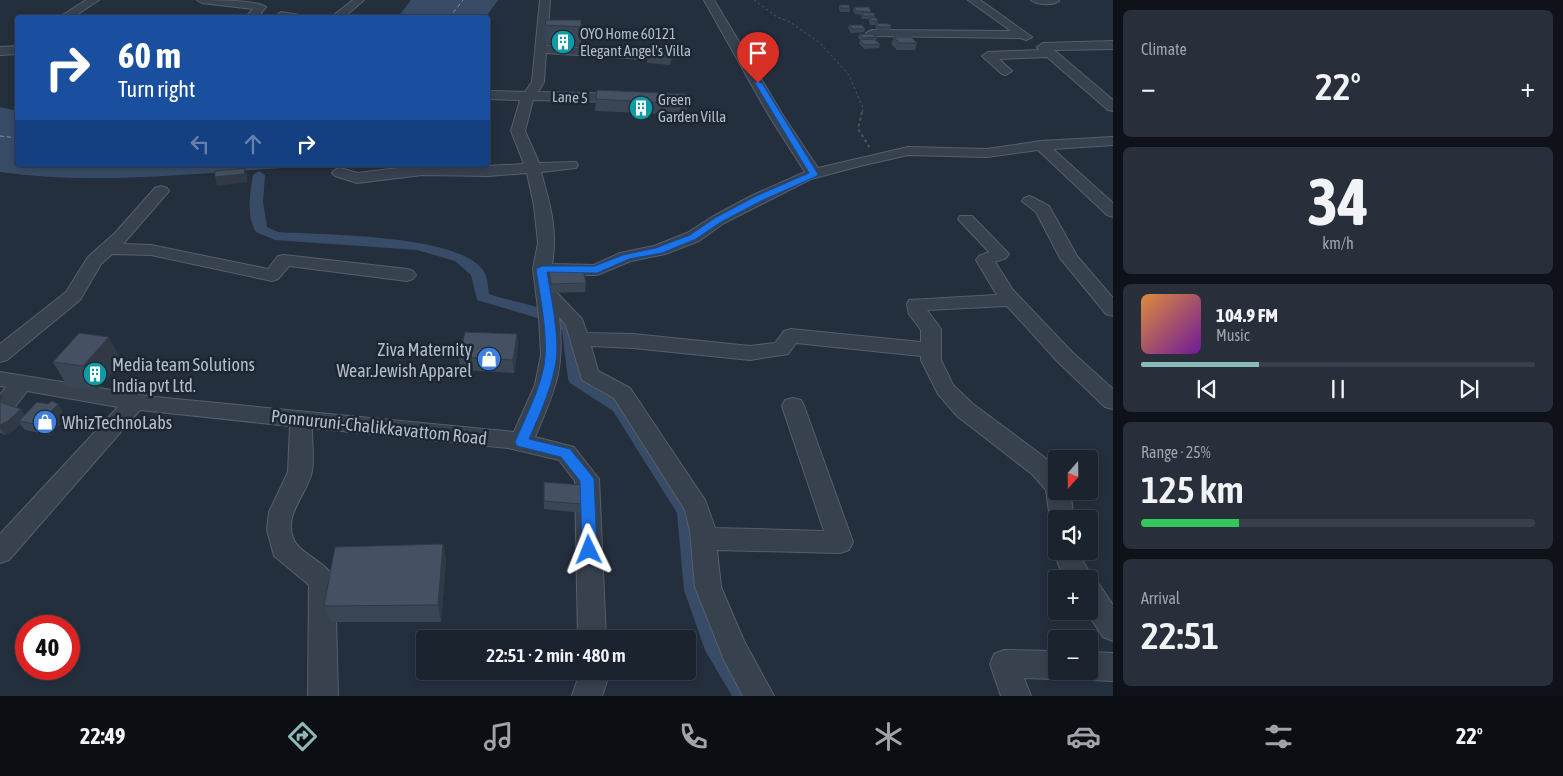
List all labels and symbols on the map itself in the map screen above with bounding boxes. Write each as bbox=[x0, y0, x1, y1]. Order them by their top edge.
place label: OYO Home 60121 Elegant Angel's Villa bbox=[580, 25, 691, 59]
building icon: OYO Home 60121 Elegant Angel's Villa bbox=[550, 29, 576, 55]
pin bbox=[737, 32, 779, 83]
street label: Lane 5 bbox=[552, 88, 588, 106]
place label: Green Garden Villa bbox=[658, 91, 726, 125]
building icon: Green Garden Villa bbox=[628, 95, 654, 121]
place label: Ziva Maternity Wear.Jewish Apparel bbox=[336, 339, 472, 381]
shop icon: Ziva Maternity Wear.Jewish Apparel bbox=[476, 346, 502, 372]
place label: Media team Solutions India pvt Ltd. bbox=[112, 354, 255, 396]
building icon: Media team Solutions India pvt Ltd. bbox=[82, 361, 108, 387]
street label: Ponnuruni-Chalikkavattom Road bbox=[270, 405, 488, 449]
shop icon: WhizTechnoLabs bbox=[32, 409, 58, 435]
place label: WhizTechnoLabs bbox=[62, 412, 172, 433]
north arrow bbox=[1048, 450, 1098, 500]
position arrow bbox=[562, 523, 614, 575]
speed limit sign: 40 bbox=[15, 615, 80, 680]

